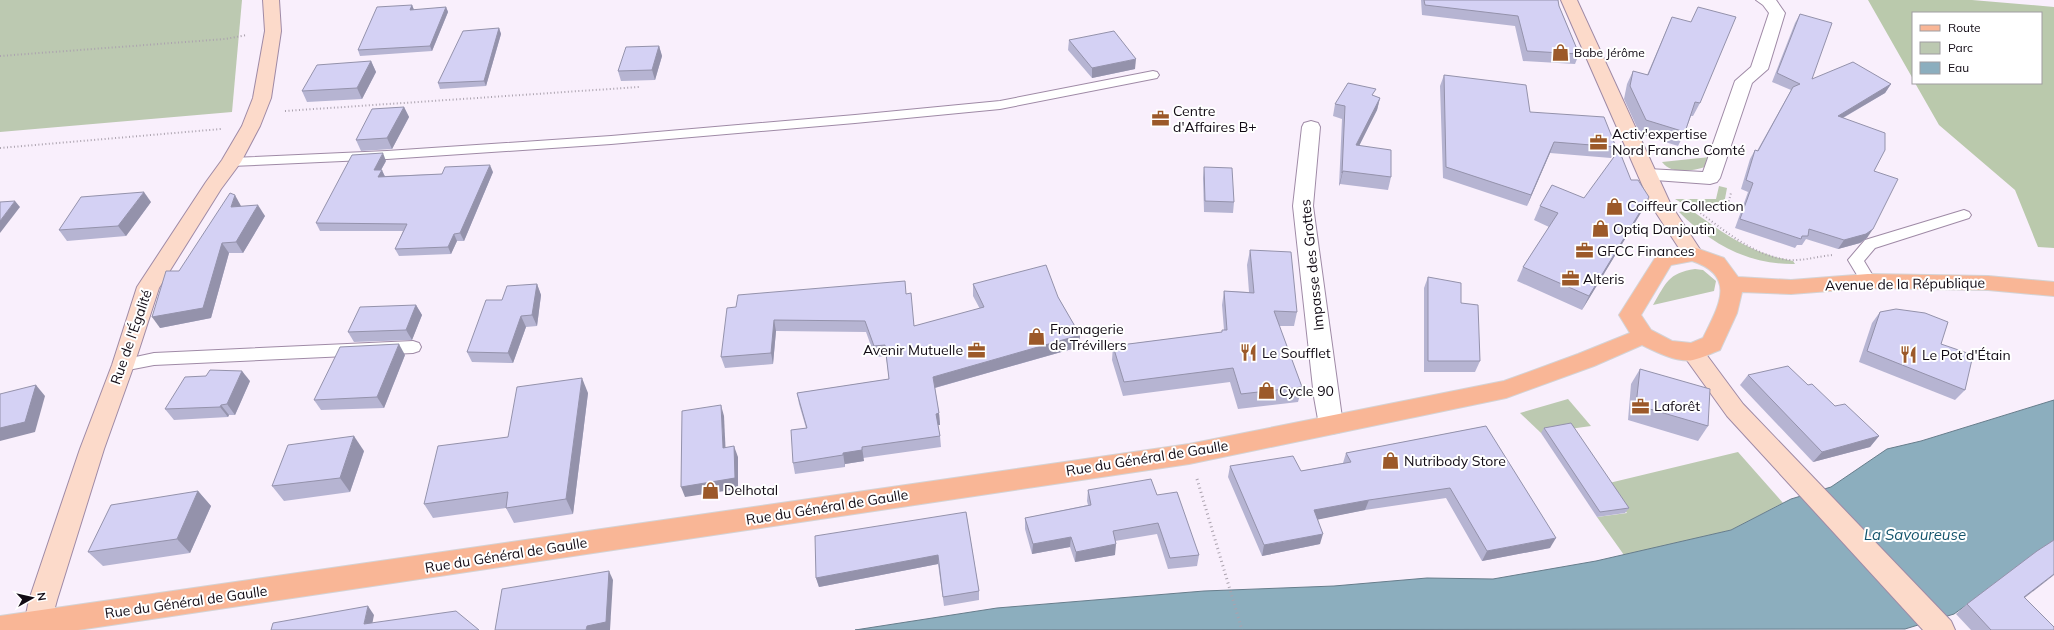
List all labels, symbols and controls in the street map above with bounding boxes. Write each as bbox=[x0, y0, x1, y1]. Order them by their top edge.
legend bbox=[1912, 12, 2042, 84]
text: Route bbox=[1948, 20, 1981, 35]
text: Parc bbox=[1948, 40, 1973, 55]
shop icon: Babe Jérôme bbox=[1551, 43, 1571, 63]
place label: Babe Jérôme bbox=[1574, 45, 1645, 60]
text: Eau bbox=[1948, 60, 1969, 75]
place label: Centre d'Affaires B+ bbox=[1173, 102, 1257, 136]
office icon: Centre d'Affaires B+ bbox=[1150, 109, 1170, 129]
place label: Activ'expertise Nord Franche Comté bbox=[1612, 125, 1745, 159]
office icon: Activ'expertise Nord Franche Comté bbox=[1589, 132, 1609, 152]
shop icon: Coiffeur Collection bbox=[1604, 196, 1624, 216]
place label: Coiffeur Collection bbox=[1627, 197, 1744, 215]
street label: Impasse des Grottes bbox=[1296, 198, 1328, 331]
shop icon: Optiq Danjoutin bbox=[1590, 219, 1610, 239]
place label: Optiq Danjoutin bbox=[1613, 220, 1715, 238]
office icon: GFCC Finances bbox=[1574, 241, 1594, 261]
place label: GFCC Finances bbox=[1597, 242, 1695, 260]
office icon: Alteris bbox=[1560, 269, 1580, 289]
place label: Alteris bbox=[1583, 270, 1624, 288]
street label: Avenue de la République bbox=[1825, 274, 1985, 294]
street label: Rue de l'Égalité bbox=[106, 287, 156, 387]
place label: Fromagerie de Trévillers bbox=[1050, 320, 1127, 354]
shop icon: Fromagerie de Trévillers bbox=[1027, 327, 1047, 347]
office icon: Avenir Mutuelle bbox=[966, 340, 986, 360]
place label: Avenir Mutuelle bbox=[863, 341, 963, 359]
restaurant icon: Le Soufflet bbox=[1239, 343, 1259, 363]
place label: Le Soufflet bbox=[1262, 344, 1331, 362]
restaurant icon: Le Pot d'Étain bbox=[1899, 345, 1919, 365]
place label: Le Pot d'Étain bbox=[1922, 346, 2011, 364]
shop icon: Cycle 90 bbox=[1256, 381, 1276, 401]
place label: Cycle 90 bbox=[1279, 382, 1334, 400]
office icon: Laforêt bbox=[1631, 396, 1651, 416]
place label: Laforêt bbox=[1654, 397, 1700, 415]
street label: Rue du Général de Gaulle bbox=[1065, 436, 1229, 480]
shop icon: Nutribody Store bbox=[1381, 451, 1401, 471]
place label: Nutribody Store bbox=[1404, 452, 1506, 470]
shop icon: Delhotal bbox=[701, 480, 721, 500]
place label: Delhotal bbox=[724, 481, 778, 499]
street label: Rue du Général de Gaulle bbox=[745, 485, 909, 529]
water label: La Savoureuse bbox=[1864, 525, 1966, 544]
street label: Rue du Général de Gaulle bbox=[424, 533, 588, 577]
north arrow bbox=[12, 578, 52, 618]
street label: Rue du Général de Gaulle bbox=[104, 582, 268, 622]
text: N bbox=[34, 592, 49, 602]

